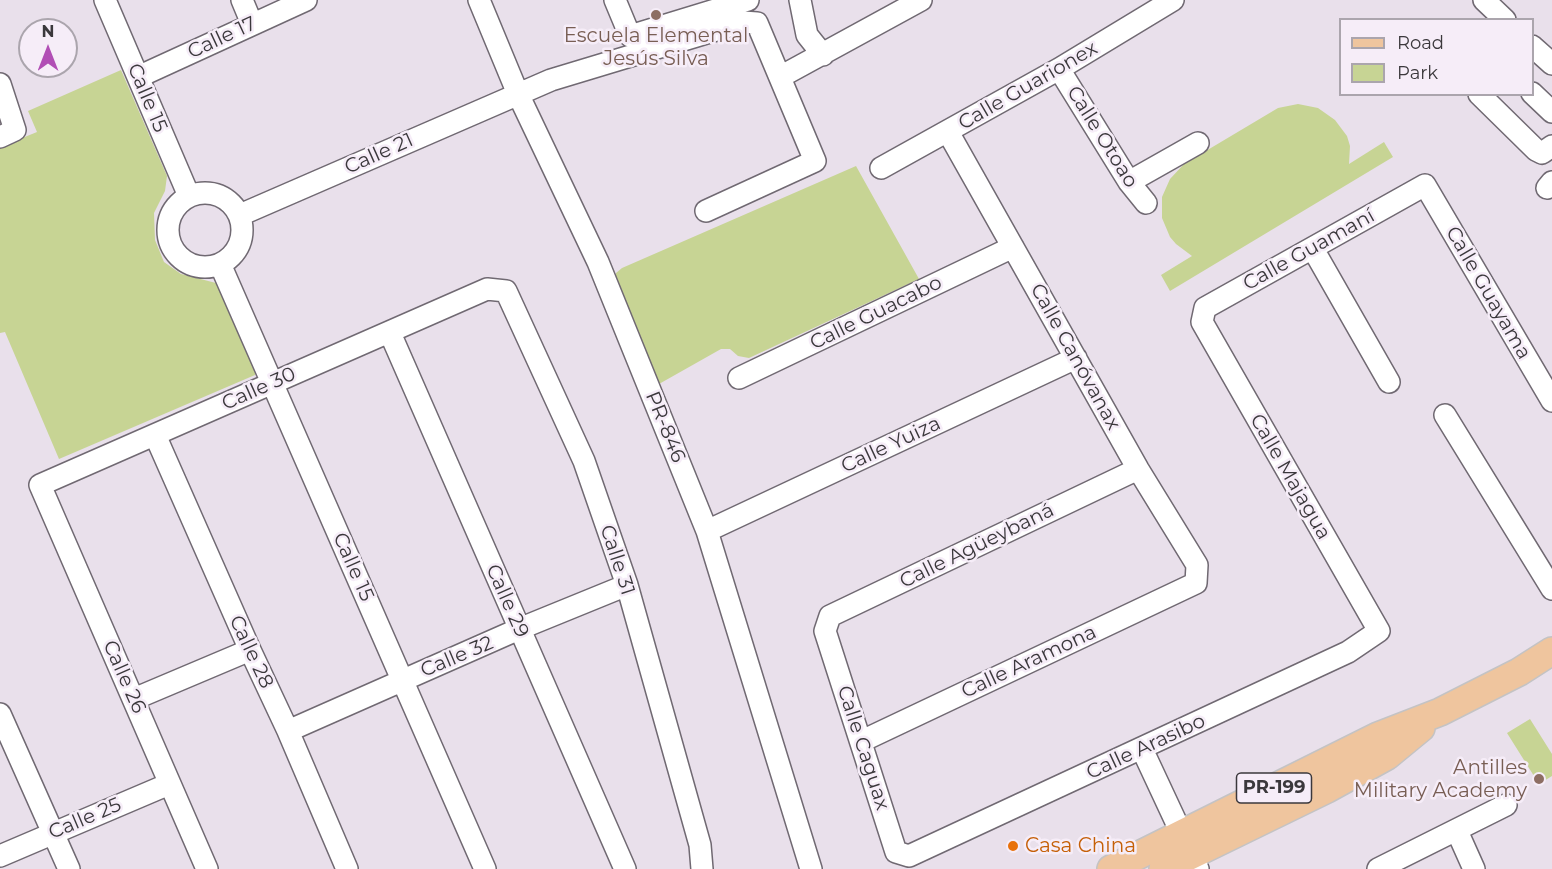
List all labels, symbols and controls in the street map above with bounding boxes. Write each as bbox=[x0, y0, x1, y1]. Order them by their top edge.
marker: Escuela Elemental Jesús Silva bbox=[649, 8, 663, 22]
street label: Calle 17 bbox=[184, 12, 260, 64]
north arrow bbox=[18, 18, 78, 78]
legend bbox=[1339, 18, 1534, 96]
text: N bbox=[42, 22, 54, 41]
place label: Escuela Elemental Jesús Silva bbox=[564, 24, 748, 71]
text: Road bbox=[1397, 32, 1444, 54]
street label: Calle Guarionex bbox=[954, 37, 1102, 135]
street label: Calle 15 bbox=[122, 60, 172, 136]
text: Park bbox=[1397, 62, 1438, 84]
street label: Calle Otoao bbox=[1061, 82, 1143, 192]
street label: Calle 21 bbox=[341, 128, 417, 180]
street label: Calle Guamaní bbox=[1239, 204, 1379, 296]
street label: Calle Guayama bbox=[1440, 222, 1536, 364]
street label: Calle Guacabo bbox=[806, 271, 946, 355]
street label: Calle Canóvanax bbox=[1025, 280, 1125, 434]
street label: Calle 30 bbox=[218, 362, 300, 416]
street label: PR-846 bbox=[640, 388, 690, 466]
street label: Calle Majagua bbox=[1244, 410, 1336, 544]
street label: Calle Yuiza bbox=[838, 412, 944, 478]
street label: Calle Agüeybaná bbox=[896, 498, 1058, 594]
street label: Calle 31 bbox=[594, 522, 640, 598]
street label: Calle 15 bbox=[327, 529, 379, 605]
street label: Calle 29 bbox=[480, 561, 534, 641]
street label: Calle 28 bbox=[224, 612, 278, 692]
street label: Calle Aramona bbox=[958, 620, 1100, 704]
street label: Calle 32 bbox=[417, 631, 497, 683]
street label: Calle 26 bbox=[97, 637, 151, 717]
street label: Calle Caguax bbox=[832, 683, 894, 813]
street label: Calle Arasibo bbox=[1083, 709, 1209, 785]
place label: Antilles Military Academy bbox=[1354, 756, 1527, 803]
marker: Antilles Military Academy bbox=[1532, 772, 1546, 786]
road number: PR-199 bbox=[1236, 773, 1312, 803]
street label: Calle 25 bbox=[45, 793, 125, 845]
place label: Casa China bbox=[1025, 834, 1136, 858]
marker: Casa China bbox=[1006, 839, 1020, 853]

